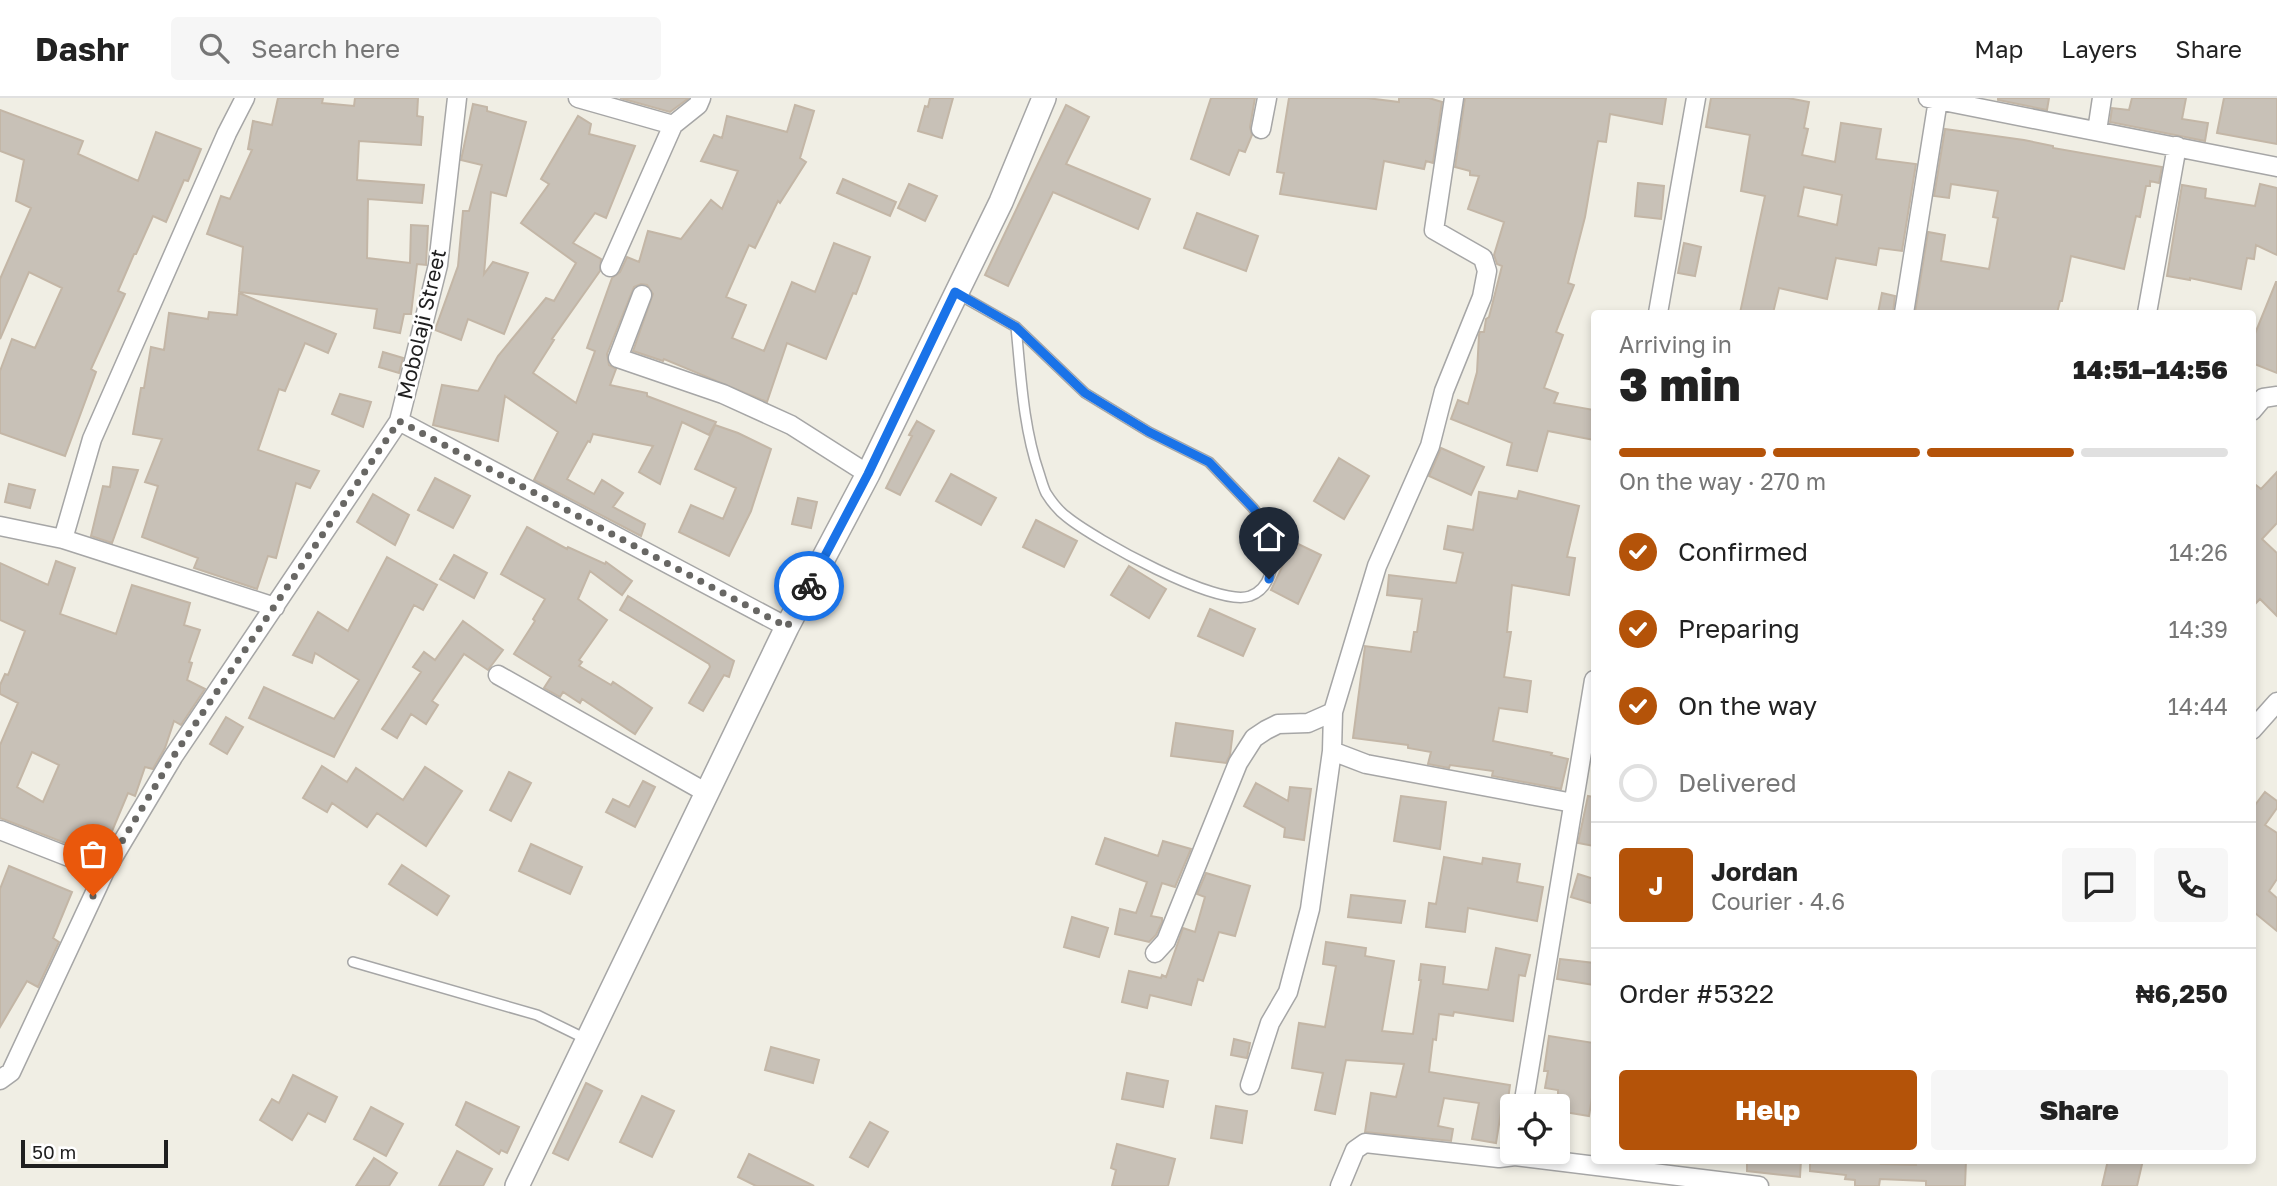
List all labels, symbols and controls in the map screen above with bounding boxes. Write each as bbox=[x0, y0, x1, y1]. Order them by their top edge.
search box bbox=[171, 17, 661, 80]
text: Dashr bbox=[35, 29, 129, 68]
icon: search bbox=[195, 29, 233, 67]
text: Search here bbox=[251, 33, 400, 64]
text: Map bbox=[1974, 34, 2023, 63]
text: Layers bbox=[2061, 34, 2137, 63]
text: Share bbox=[2175, 34, 2242, 63]
street label: Mobolaji Street bbox=[391, 246, 451, 402]
text: Arriving in bbox=[1619, 330, 1732, 358]
text: 14:51–14:56 bbox=[2073, 354, 2228, 385]
text: 3 min bbox=[1619, 356, 1741, 411]
text: On the way · 270 m bbox=[1619, 467, 1826, 495]
pin bbox=[1239, 507, 1299, 579]
icon: home bbox=[1250, 518, 1288, 556]
icon: check bbox=[1619, 533, 1657, 571]
text: Confirmed bbox=[1678, 536, 1808, 567]
text: 14:26 bbox=[2169, 538, 2228, 566]
courier bbox=[774, 551, 844, 621]
icon: bike bbox=[790, 567, 828, 605]
icon: check bbox=[1619, 610, 1657, 648]
text: Preparing bbox=[1678, 613, 1800, 644]
text: 14:39 bbox=[2169, 615, 2228, 643]
icon: check bbox=[1619, 687, 1657, 725]
text: On the way bbox=[1678, 690, 1817, 721]
text: 14:44 bbox=[2168, 692, 2228, 720]
text: Delivered bbox=[1678, 767, 1797, 798]
pin bbox=[63, 824, 123, 896]
icon: bag bbox=[74, 835, 112, 873]
button: chat bbox=[2062, 848, 2136, 922]
button: phone bbox=[2154, 848, 2228, 922]
text: Jordan bbox=[1711, 856, 1798, 887]
text: J bbox=[1649, 870, 1663, 901]
text: Courier · 4.6 bbox=[1711, 887, 1845, 915]
text: Order #5322 bbox=[1619, 978, 1774, 1009]
text: ₦6,250 bbox=[2136, 978, 2228, 1009]
button: Help bbox=[1619, 1070, 1917, 1150]
button: Share bbox=[1931, 1070, 2228, 1150]
map controls bbox=[1500, 1094, 1570, 1164]
button: locate bbox=[1500, 1094, 1570, 1164]
scale bar bbox=[21, 1137, 168, 1169]
text: 50 m bbox=[32, 1140, 76, 1163]

